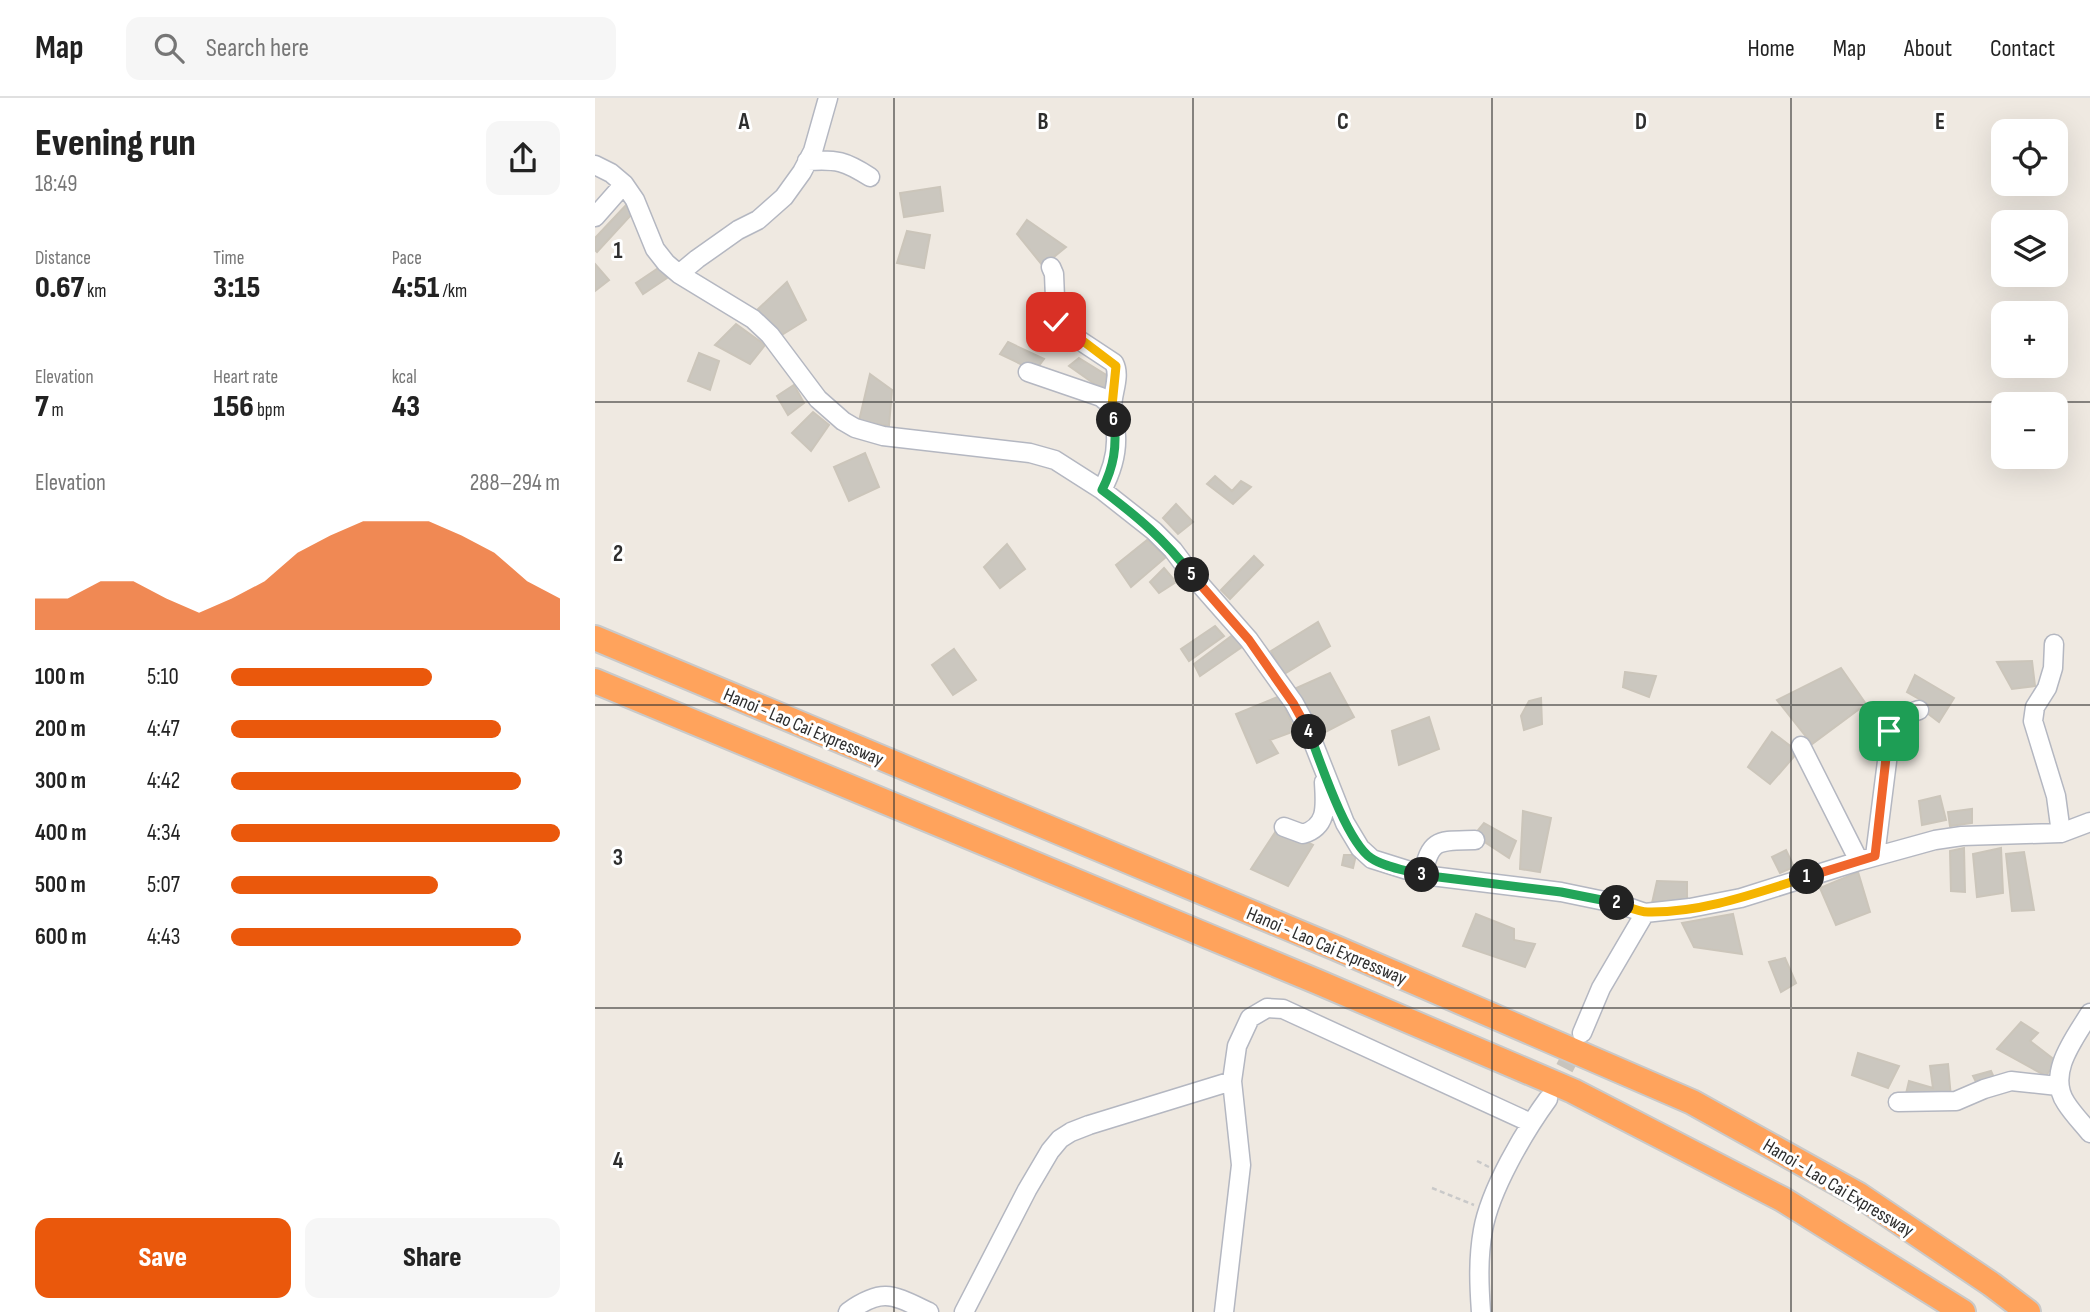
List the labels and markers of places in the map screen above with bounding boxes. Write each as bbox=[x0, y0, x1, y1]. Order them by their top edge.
pin bbox=[1026, 292, 1086, 352]
pin: 6 bbox=[1097, 402, 1131, 438]
pin: 5 bbox=[1175, 558, 1209, 592]
pin bbox=[1859, 701, 1919, 761]
pin: 4 bbox=[1291, 714, 1327, 750]
pin: 3 bbox=[1405, 858, 1439, 892]
pin: 1 bbox=[1789, 860, 1825, 894]
pin: 2 bbox=[1599, 886, 1635, 920]

